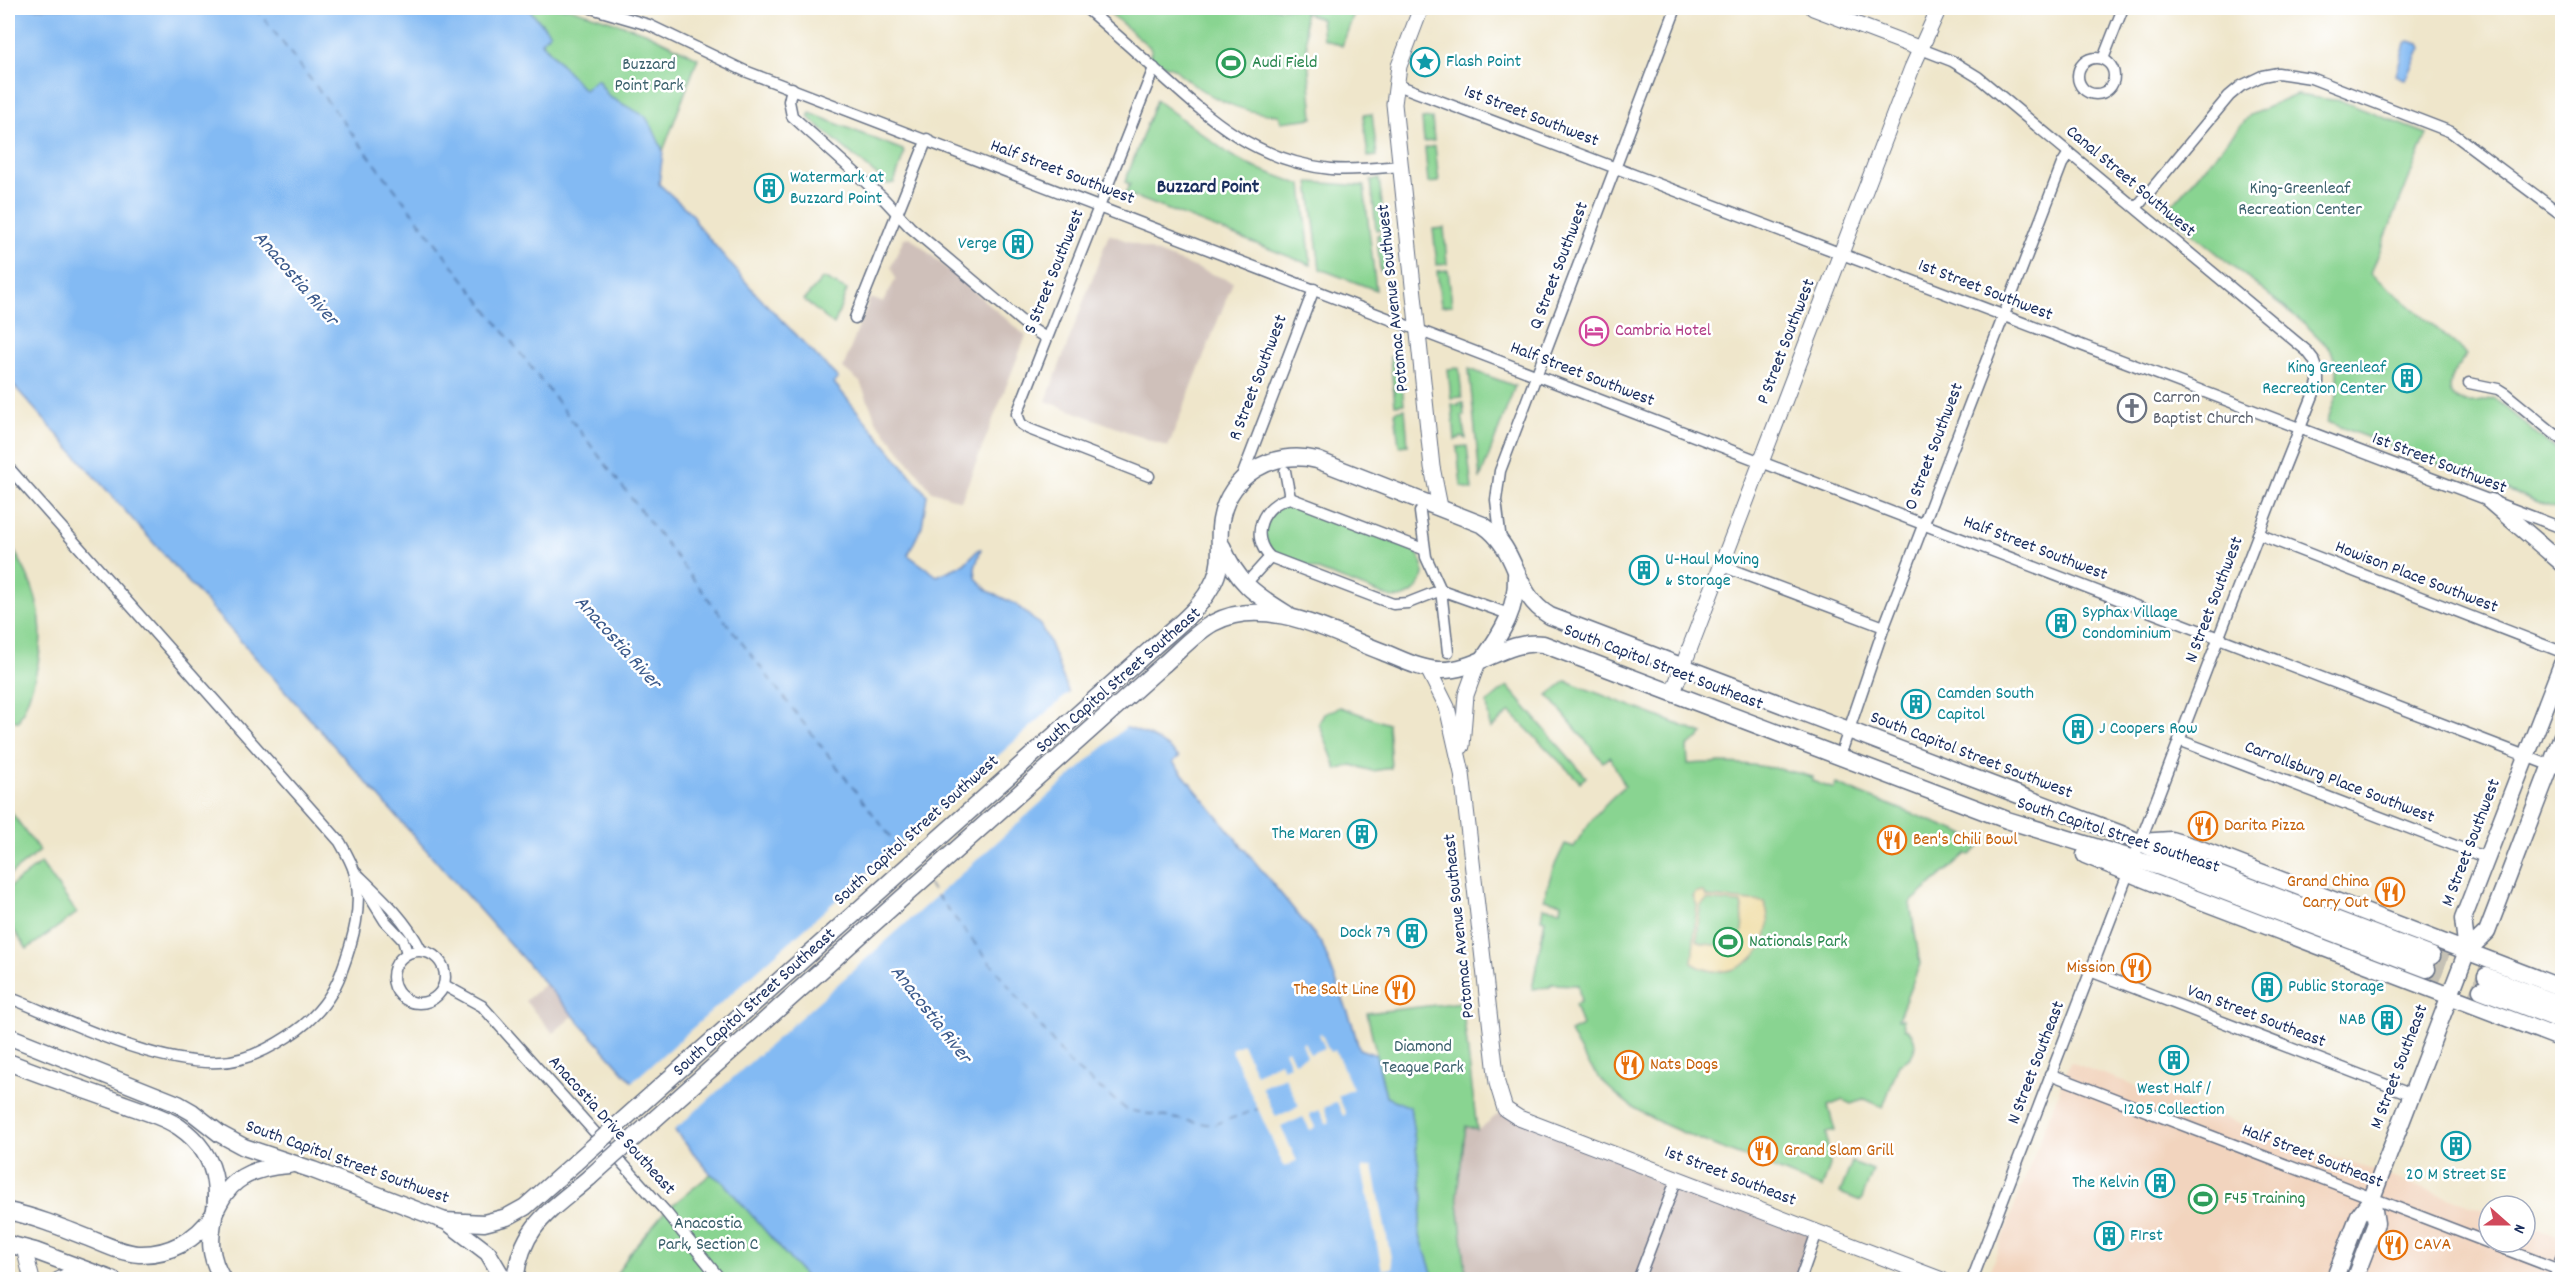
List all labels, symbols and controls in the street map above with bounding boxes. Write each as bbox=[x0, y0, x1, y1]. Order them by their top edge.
place icon: Flash Point bbox=[1409, 46, 1441, 78]
sports icon: Audi Field bbox=[1215, 47, 1247, 79]
place label: Flash Point bbox=[1446, 50, 1521, 75]
place label: Audi Field bbox=[1252, 51, 1317, 76]
park label: Buzzard Point Park bbox=[614, 53, 684, 99]
street label: 1st Street Southwest bbox=[1460, 80, 1602, 154]
street label: Canal Street Southwest bbox=[2060, 120, 2201, 244]
street label: Half Street Southwest bbox=[986, 134, 1138, 212]
place label: Watermark at Buzzard Point bbox=[790, 166, 884, 212]
building icon: Watermark at Buzzard Point bbox=[753, 172, 785, 204]
district label: Buzzard Point bbox=[1157, 174, 1260, 202]
park label: King-Greenleaf Recreation Center bbox=[2238, 177, 2362, 223]
street label: Q Street Southwest bbox=[1524, 198, 1596, 333]
street label: Potomac Avenue Southwest bbox=[1372, 203, 1416, 393]
street label: S Street Southwest bbox=[1019, 206, 1091, 338]
water label: Anacostia River bbox=[246, 225, 346, 335]
building icon: Verge bbox=[1002, 228, 1034, 260]
place label: Verge bbox=[958, 232, 997, 257]
street label: 1st Street Southwest bbox=[1914, 254, 2056, 328]
street label: P Street Southwest bbox=[1752, 275, 1823, 408]
street label: R Street Southwest bbox=[1223, 311, 1295, 445]
hotel icon: Cambria Hotel bbox=[1578, 315, 1610, 347]
place label: Cambria Hotel bbox=[1615, 319, 1712, 344]
street label: Half Street Southwest bbox=[1506, 336, 1658, 414]
place label: King Greenleaf Recreation Center bbox=[2262, 356, 2387, 402]
building icon: King Greenleaf Recreation Center bbox=[2391, 362, 2423, 394]
street label: O Street Southwest bbox=[1899, 379, 1971, 514]
place label: Carron Baptist Church bbox=[2153, 386, 2254, 432]
church icon: Carron Baptist Church bbox=[2116, 392, 2148, 424]
street label: 1st Street Southwest bbox=[2368, 427, 2510, 501]
street label: Half Street Southwest bbox=[1959, 510, 2111, 588]
street label: N Street Southwest bbox=[2179, 533, 2251, 667]
street label: Howison Place Southwest bbox=[2331, 535, 2501, 621]
place label: U-Haul Moving & Storage bbox=[1665, 548, 1759, 594]
building icon: U-Haul Moving & Storage bbox=[1628, 554, 1660, 586]
water label: Anacostia River bbox=[567, 590, 669, 698]
place label: Syphax Village Condominium bbox=[2082, 601, 2178, 647]
street label: South Capitol Street Southeast bbox=[1031, 602, 1207, 760]
building icon: Syphax Village Condominium bbox=[2045, 607, 2077, 639]
street label: South Capitol Street Southeast bbox=[1560, 618, 1767, 718]
place label: Camden South Capitol bbox=[1937, 682, 2034, 728]
building icon: Camden South Capitol bbox=[1900, 688, 1932, 720]
street label: South Capitol Street Southwest bbox=[1866, 706, 2076, 806]
building icon: J Coopers Row bbox=[2062, 713, 2094, 745]
place label: J Coopers Row bbox=[2099, 717, 2198, 742]
street label: Carrollsburg Place Southwest bbox=[2240, 735, 2438, 831]
street label: South Capitol Street Southwest bbox=[829, 750, 1005, 912]
street label: M Street Southwest bbox=[2436, 775, 2508, 910]
street label: South Capitol Street Southeast bbox=[2013, 791, 2223, 881]
restaurant icon: Darita Pizza bbox=[2187, 810, 2219, 842]
place label: Darita Pizza bbox=[2224, 814, 2305, 839]
building icon: The Maren bbox=[1346, 818, 1378, 850]
place label: The Maren bbox=[1272, 822, 1341, 847]
restaurant icon: Ben's Chili Bowl bbox=[1876, 824, 1908, 856]
place label: Ben's Chili Bowl bbox=[1913, 828, 2018, 853]
street label: Potomac Avenue Southeast bbox=[1438, 832, 1482, 1020]
place label: Grand China Carry Out bbox=[2287, 870, 2370, 916]
restaurant icon: Grand China Carry Out bbox=[2374, 876, 2406, 908]
building icon: Dock 79 bbox=[1396, 917, 1428, 949]
place label: Dock 79 bbox=[1340, 921, 1391, 946]
street label: South Capitol Street Southeast bbox=[668, 923, 842, 1083]
sports icon: Nationals Park bbox=[1712, 926, 1744, 958]
place label: Nationals Park bbox=[1749, 930, 1848, 955]
restaurant icon: Mission bbox=[2120, 952, 2152, 984]
place label: Mission bbox=[2066, 956, 2115, 981]
water label: Anacostia River bbox=[883, 960, 979, 1072]
building icon: Public Storage bbox=[2251, 971, 2283, 1003]
restaurant icon: The Salt Line bbox=[1384, 974, 1416, 1006]
place label: Public Storage bbox=[2288, 975, 2384, 1000]
place label: The Salt Line bbox=[1293, 978, 1379, 1003]
street label: Van Street Southeast bbox=[2183, 979, 2329, 1055]
street label: N Street Southeast bbox=[2002, 997, 2072, 1128]
street label: M Street Southeast bbox=[2365, 1001, 2435, 1133]
building icon: NAB bbox=[2371, 1004, 2403, 1036]
place label: NAB bbox=[2339, 1008, 2366, 1033]
park label: Diamond Teague Park bbox=[1382, 1035, 1464, 1081]
building icon: West Half / 1205 Collection bbox=[2158, 1044, 2190, 1076]
restaurant icon: Nats Dogs bbox=[1613, 1049, 1645, 1081]
street label: Anacostia Drive Southeast bbox=[542, 1051, 681, 1201]
place label: Nats Dogs bbox=[1650, 1053, 1718, 1078]
place label: West Half / 1205 Collection bbox=[2124, 1077, 2224, 1123]
street label: South Capitol Street Southwest bbox=[242, 1115, 453, 1212]
street label: Half Street Southeast bbox=[2238, 1119, 2387, 1196]
building icon: 20 M Street SE bbox=[2440, 1130, 2472, 1162]
restaurant icon: Grand Slam Grill bbox=[1747, 1135, 1779, 1167]
place label: Grand Slam Grill bbox=[1784, 1139, 1895, 1164]
street label: 1st Street Southeast bbox=[1660, 1140, 1800, 1214]
place label: 20 M Street SE bbox=[2406, 1163, 2506, 1188]
building icon: The Kelvin bbox=[2144, 1167, 2176, 1199]
place label: The Kelvin bbox=[2072, 1171, 2139, 1196]
sports icon: F45 Training bbox=[2187, 1183, 2219, 1215]
place label: F45 Training bbox=[2224, 1187, 2305, 1212]
north arrow bbox=[2477, 1194, 2537, 1254]
park label: Anacostia Park, Section C bbox=[658, 1212, 758, 1258]
building icon: F1rst bbox=[2093, 1220, 2125, 1252]
text: N bbox=[2506, 1221, 2531, 1236]
place label: F1rst bbox=[2130, 1224, 2163, 1249]
restaurant icon: CAVA bbox=[2377, 1229, 2409, 1261]
place label: CAVA bbox=[2414, 1233, 2451, 1258]

